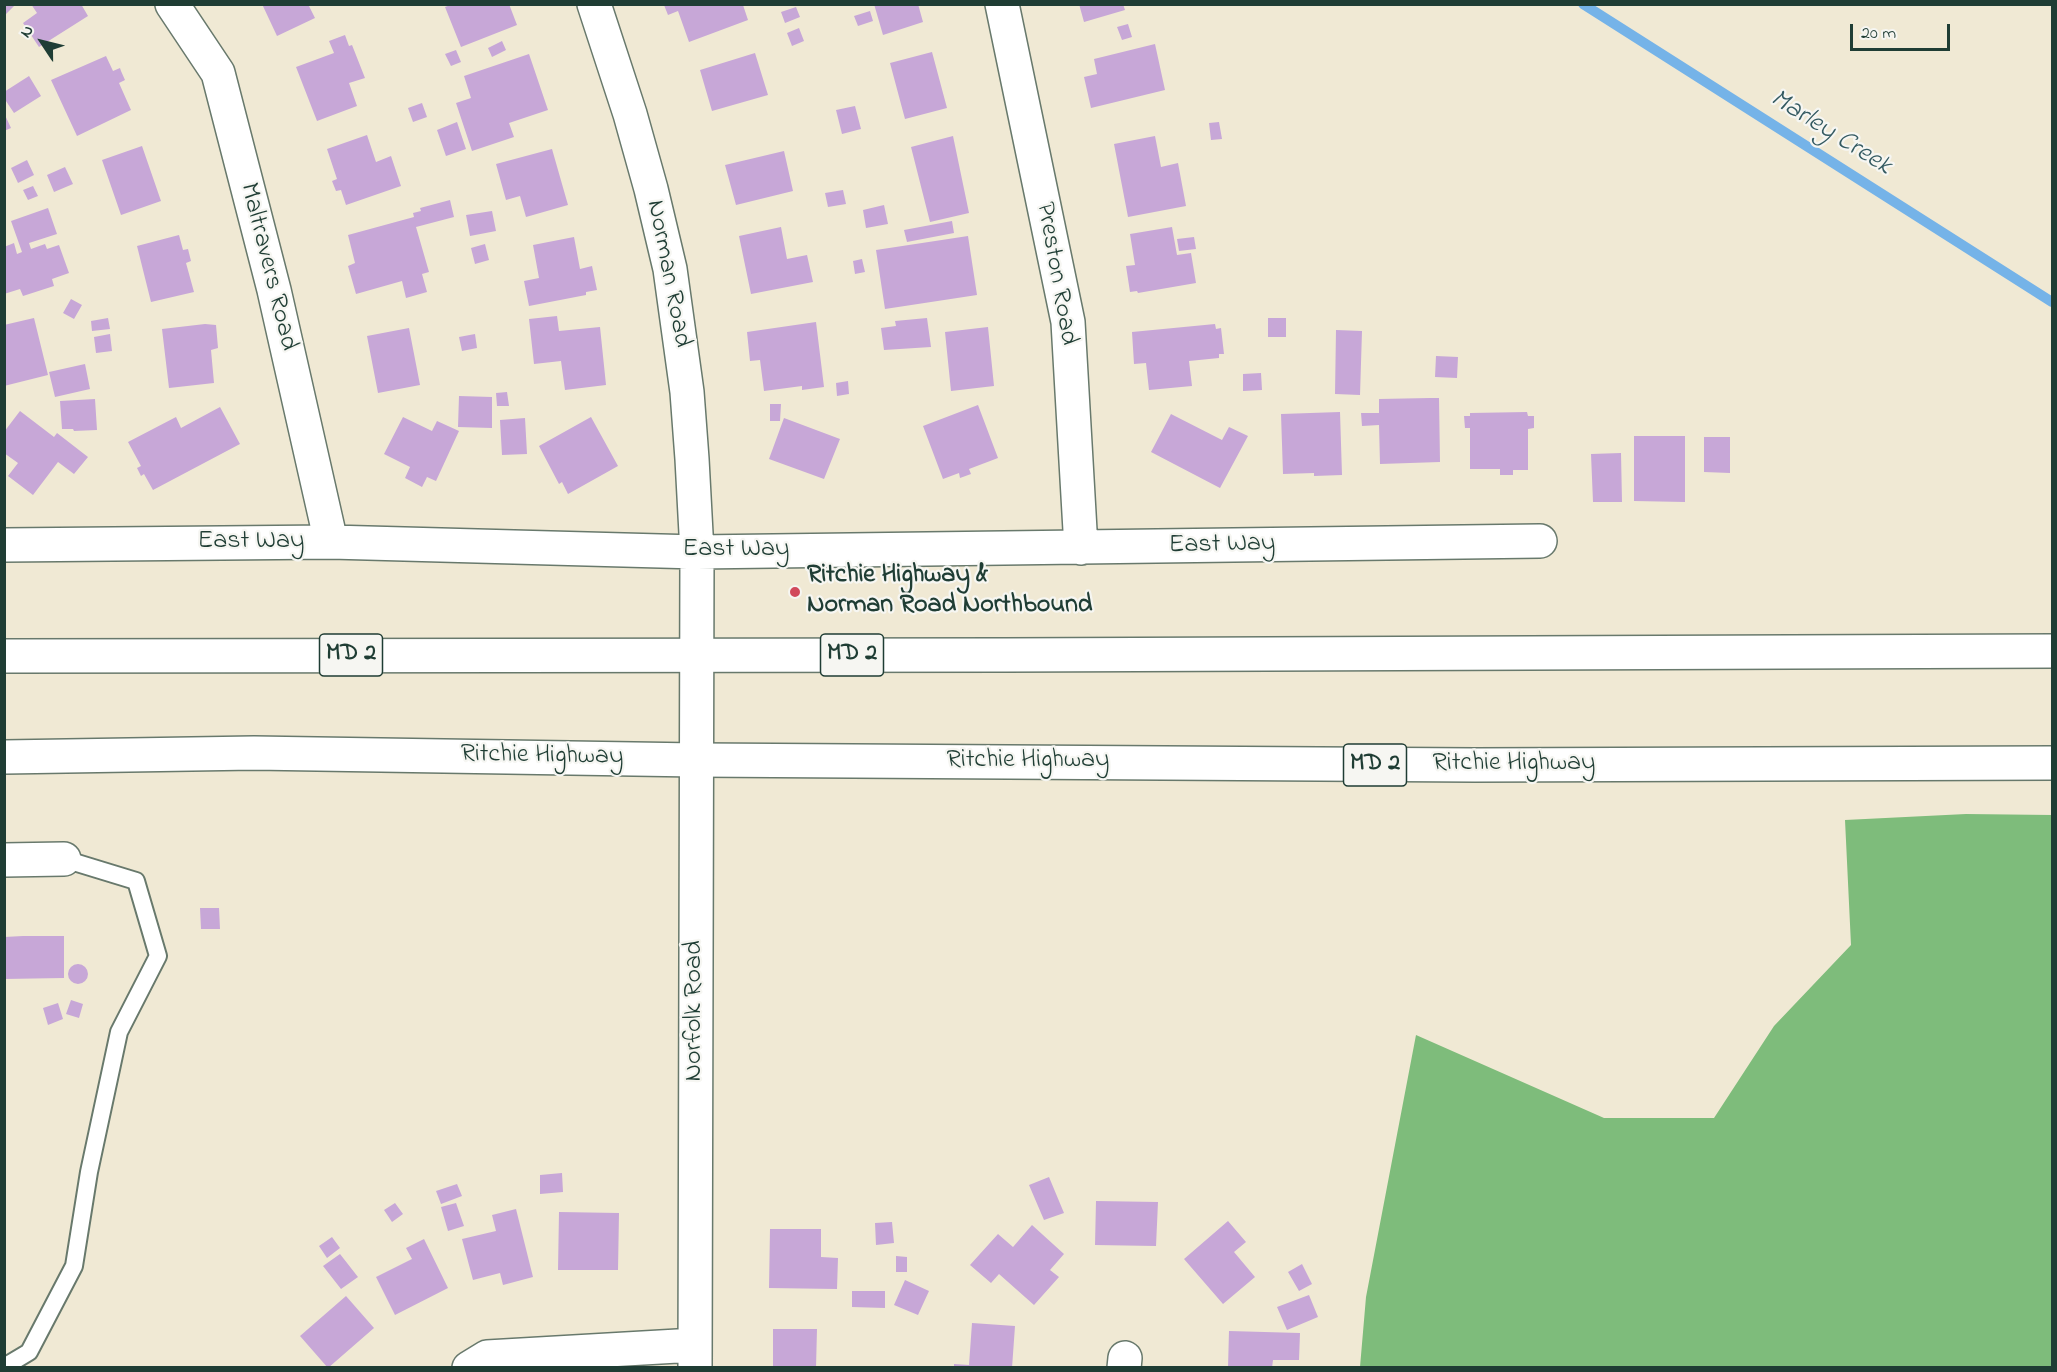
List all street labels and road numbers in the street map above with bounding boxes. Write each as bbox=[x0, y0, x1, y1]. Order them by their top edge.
street label: Maltravers Road bbox=[231, 180, 303, 354]
street label: Norman Road bbox=[637, 198, 697, 350]
street label: Preston Road bbox=[1027, 200, 1083, 348]
street label: East Way bbox=[198, 527, 304, 559]
street label: East Way bbox=[1168, 529, 1276, 563]
street label: East Way bbox=[683, 535, 789, 567]
road number: MD 2 bbox=[320, 634, 382, 676]
road number: MD 2 bbox=[820, 634, 884, 676]
street label: Ritchie Highway bbox=[460, 740, 624, 774]
road number: MD 2 bbox=[1344, 744, 1406, 786]
street label: Ritchie Highway bbox=[947, 746, 1109, 778]
street label: Ritchie Highway bbox=[1433, 749, 1595, 781]
street label: Norfolk Road bbox=[680, 940, 712, 1082]

